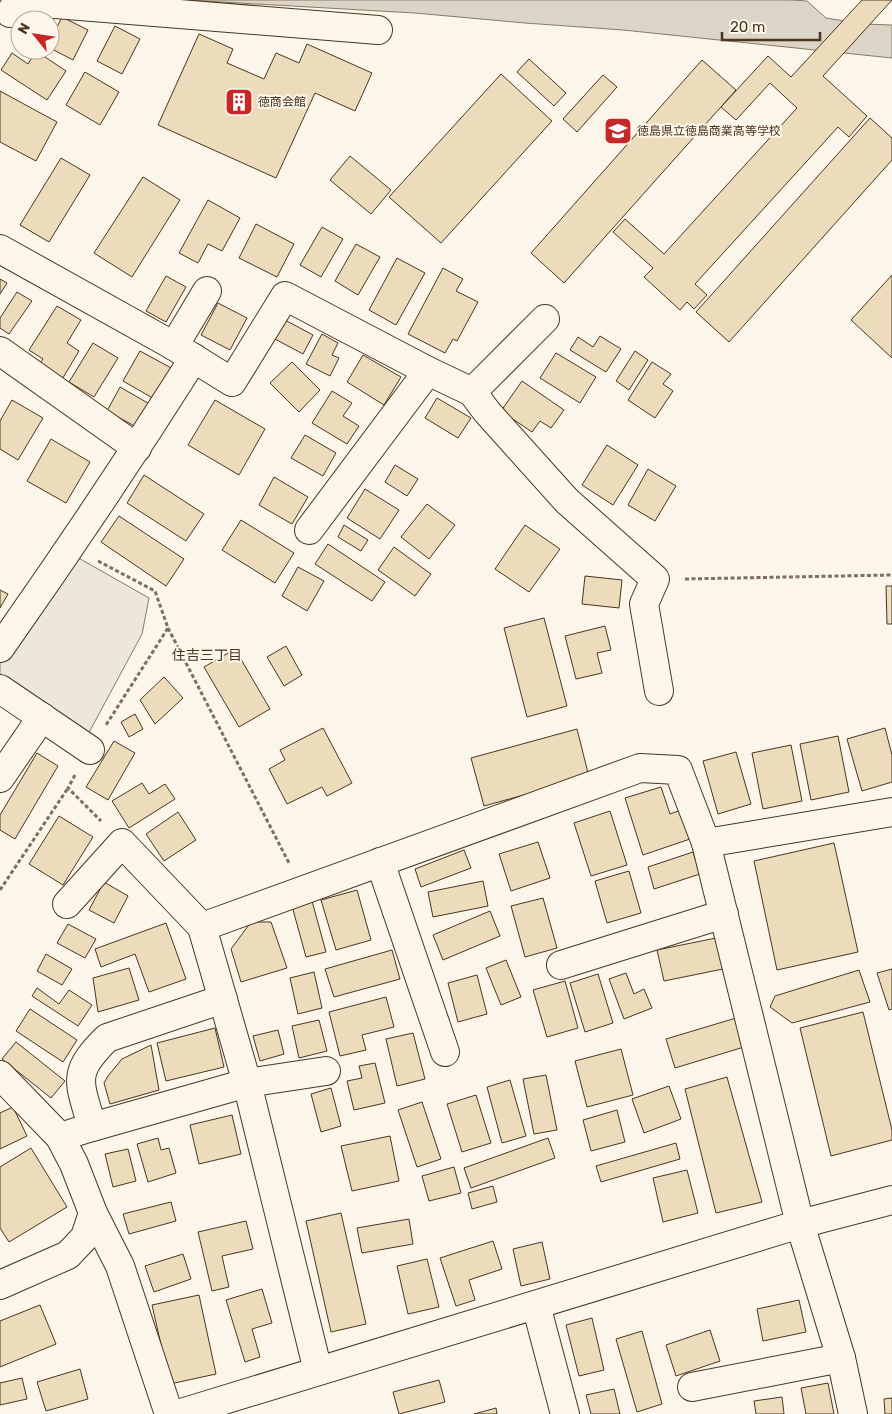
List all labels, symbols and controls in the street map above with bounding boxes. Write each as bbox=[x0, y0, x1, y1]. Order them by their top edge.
north arrow bbox=[10, 10, 60, 60]
scale bar bbox=[722, 10, 820, 42]
text: 20 m bbox=[730, 18, 765, 36]
text: N bbox=[14, 20, 34, 37]
building icon: 徳商会館 bbox=[224, 87, 254, 117]
place label: 徳商会館 bbox=[258, 95, 306, 109]
school or university icon: 徳島県立徳島商業高等学校 bbox=[603, 116, 633, 146]
place label: 徳島県立徳島商業高等学校 bbox=[637, 124, 781, 138]
district label: 住吉三丁目 bbox=[172, 647, 242, 664]

